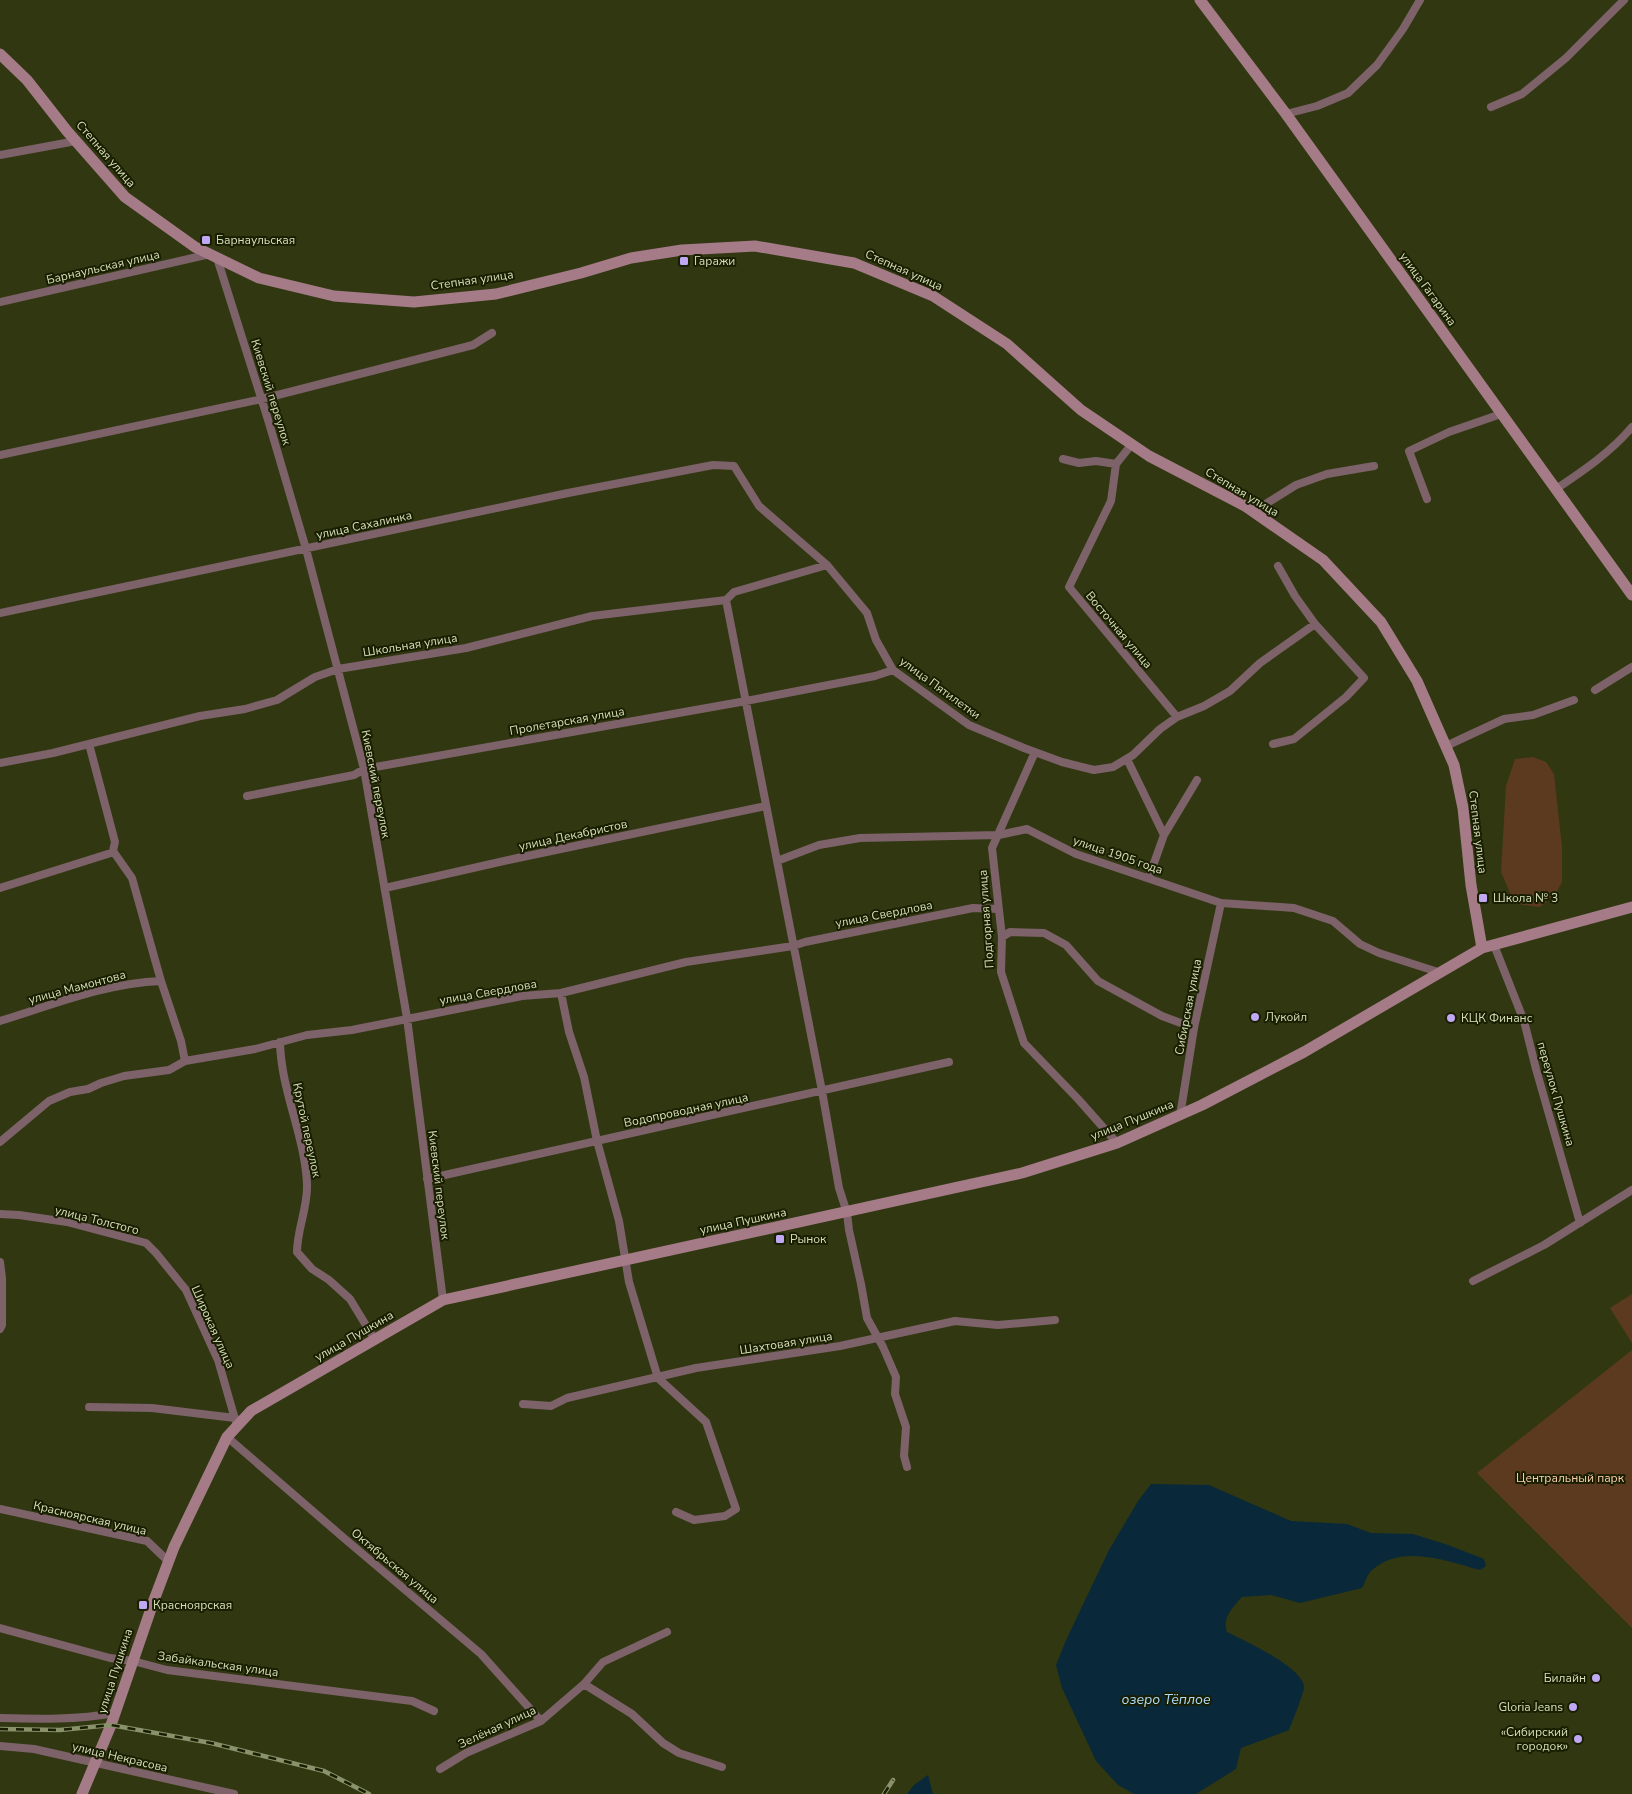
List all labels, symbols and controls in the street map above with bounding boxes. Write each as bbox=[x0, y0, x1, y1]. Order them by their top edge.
street label: Степная улица bbox=[73, 117, 139, 191]
place label: Барнаульская bbox=[216, 232, 295, 248]
marker: Барнаульская bbox=[200, 234, 212, 246]
street label: Барнаульская улица bbox=[45, 246, 161, 288]
street label: Степная улица bbox=[863, 246, 945, 294]
street label: улица Гагарина bbox=[1396, 249, 1460, 329]
place label: Гаражи bbox=[694, 253, 735, 269]
marker: Гаражи bbox=[678, 255, 690, 267]
street label: Степная улица bbox=[430, 266, 514, 294]
street label: Киевский переулок bbox=[247, 337, 295, 448]
street label: Степная улица bbox=[1202, 464, 1282, 520]
street label: улица Сахалинка bbox=[315, 507, 413, 543]
street label: Восточная улица bbox=[1082, 588, 1156, 672]
street label: Школьная улица bbox=[362, 630, 458, 660]
street label: улица Пятилетки bbox=[896, 653, 984, 723]
street label: Пролетарская улица bbox=[508, 703, 626, 739]
street label: Киевский переулок bbox=[358, 729, 394, 840]
street label: Степная улица bbox=[1465, 790, 1491, 874]
street label: улица Декабристов bbox=[517, 816, 629, 854]
street label: улица 1905 года bbox=[1071, 832, 1165, 878]
street label: Подгорная улица bbox=[975, 869, 997, 969]
place label: Школа № 3 bbox=[1493, 890, 1558, 906]
marker: Школа № 3 bbox=[1477, 892, 1489, 904]
street label: улица Свердлова bbox=[834, 897, 934, 931]
street label: Сибирская улица bbox=[1171, 958, 1205, 1056]
street label: улица Мамонтова bbox=[27, 966, 127, 1008]
street label: улица Свердлова bbox=[438, 976, 538, 1008]
place label: Лукойл bbox=[1265, 1009, 1307, 1025]
place label: КЦК Финанс bbox=[1461, 1010, 1533, 1026]
marker: Лукойл bbox=[1249, 1011, 1261, 1023]
marker: КЦК Финанс bbox=[1445, 1012, 1457, 1024]
street label: переулок Пушкина bbox=[1533, 1040, 1579, 1148]
street label: Крутой переулок bbox=[289, 1081, 325, 1179]
street label: Водопроводная улица bbox=[622, 1089, 750, 1131]
street label: улица Пушкина bbox=[1088, 1096, 1176, 1144]
street label: Киевский переулок bbox=[424, 1130, 454, 1241]
street label: улица Толстого bbox=[53, 1202, 141, 1238]
street label: улица Пушкина bbox=[698, 1204, 788, 1238]
place label: Рынок bbox=[790, 1231, 827, 1247]
marker: Рынок bbox=[774, 1233, 786, 1245]
street label: Широкая улица bbox=[188, 1283, 238, 1371]
street label: улица Пушкина bbox=[312, 1307, 396, 1365]
street label: Шахтовая улица bbox=[738, 1328, 834, 1358]
park label: Центральный парк bbox=[1516, 1470, 1625, 1486]
street label: Красноярская улица bbox=[32, 1497, 148, 1539]
street label: Октябрьская улица bbox=[348, 1525, 442, 1607]
place label: Красноярская bbox=[153, 1597, 232, 1613]
marker: Красноярская bbox=[137, 1599, 149, 1611]
street label: улица Пушкина bbox=[94, 1627, 136, 1715]
street label: Забайкальская улица bbox=[156, 1648, 280, 1680]
place label: Билайн bbox=[1544, 1670, 1586, 1686]
marker: Билайн bbox=[1590, 1672, 1602, 1684]
water label: озеро Тёплое bbox=[1122, 1690, 1211, 1709]
place label: Gloria Jeans bbox=[1498, 1699, 1563, 1715]
marker: Gloria Jeans bbox=[1567, 1701, 1579, 1713]
street label: Зелёная улица bbox=[456, 1702, 538, 1752]
place label: «Сибирский городок» bbox=[1501, 1724, 1568, 1754]
marker: «Сибирский городок» bbox=[1572, 1733, 1584, 1745]
street label: улица Некрасова bbox=[71, 1738, 169, 1776]

